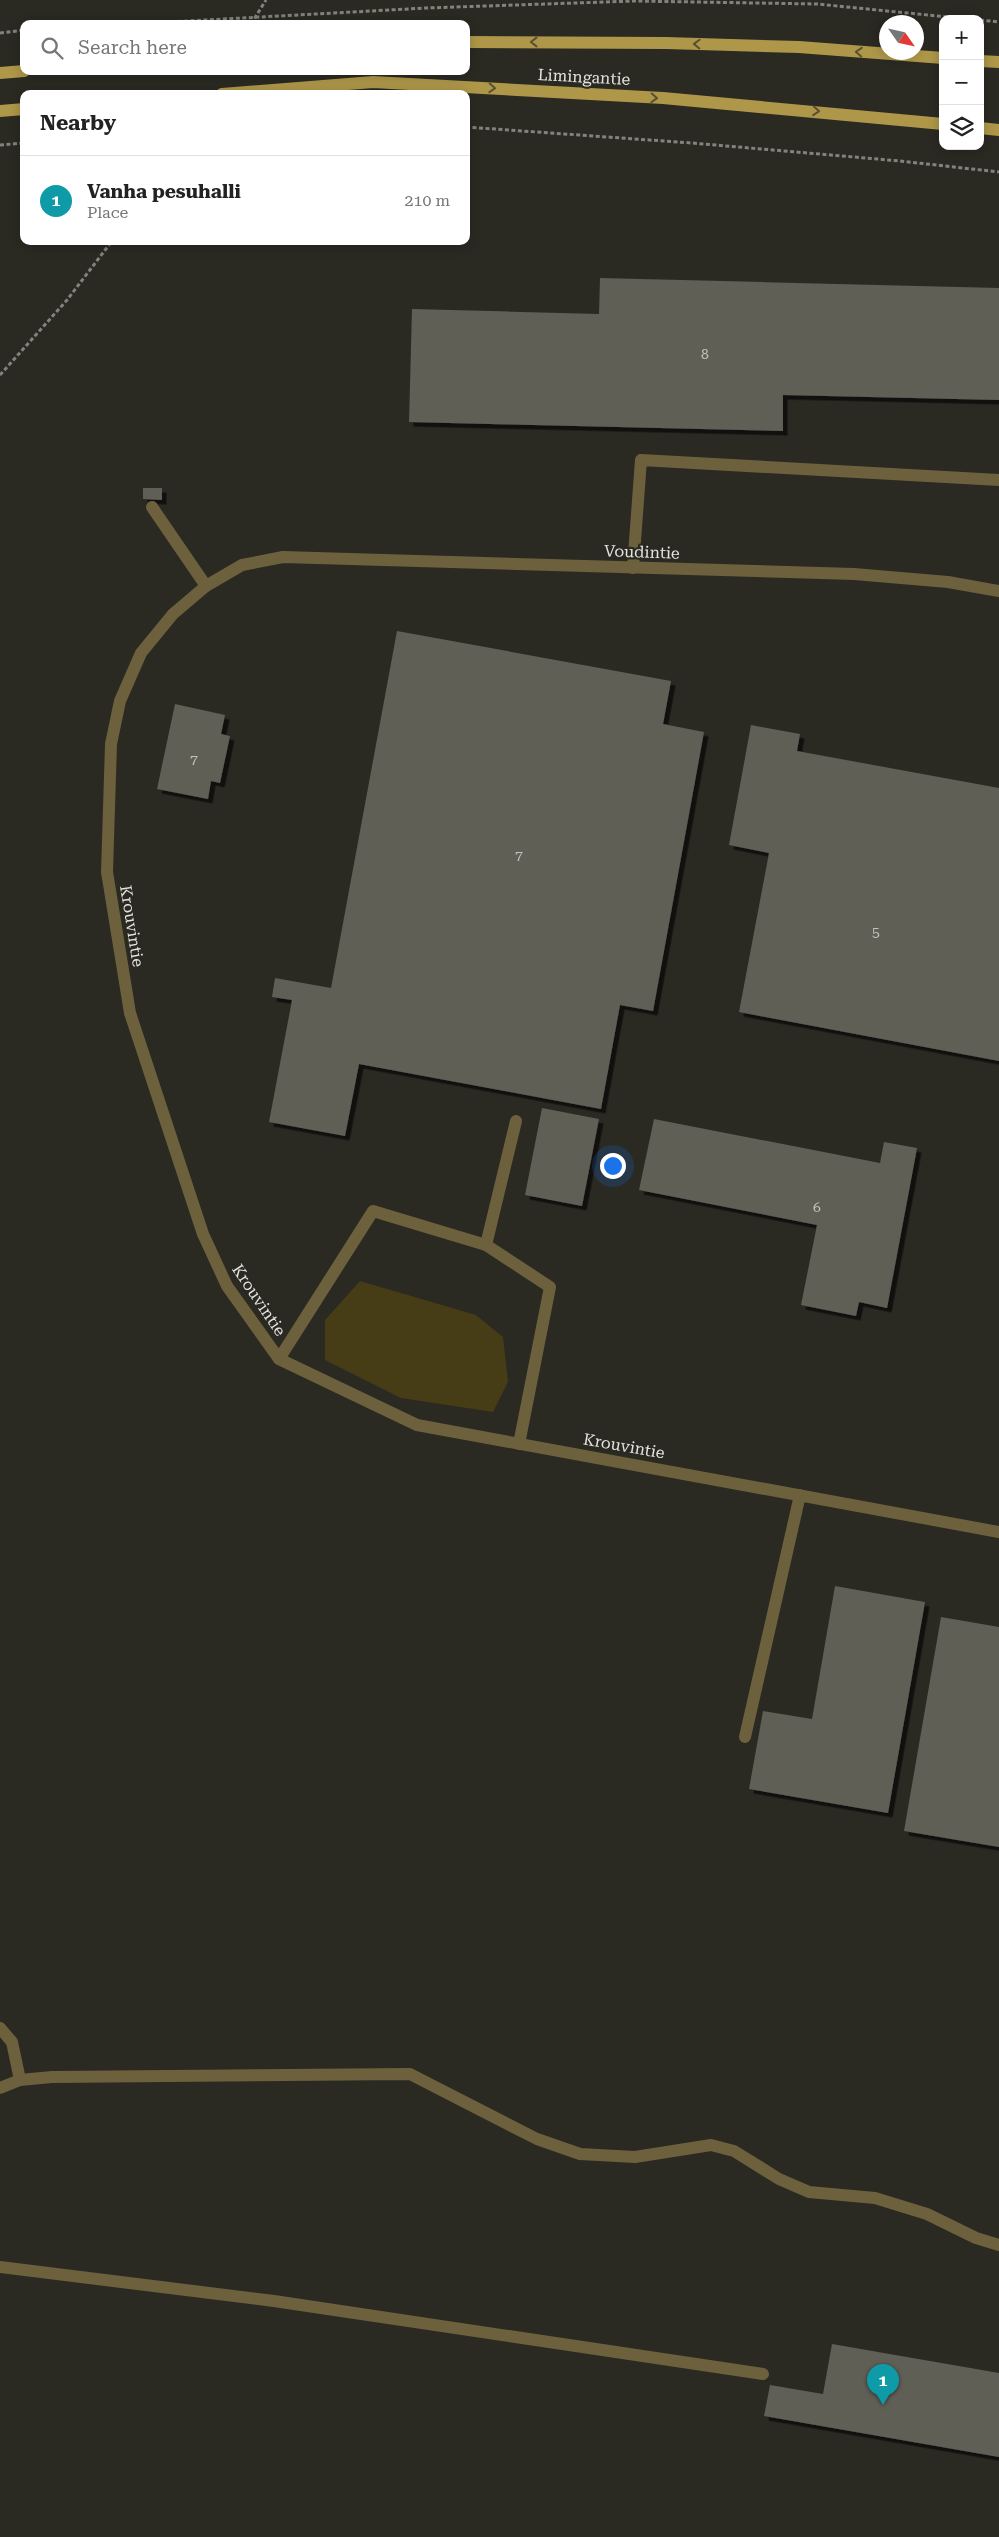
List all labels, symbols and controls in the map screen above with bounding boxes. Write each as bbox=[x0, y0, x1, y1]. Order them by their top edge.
north arrow bbox=[879, 15, 924, 60]
map controls bbox=[939, 15, 984, 150]
button: + bbox=[939, 15, 984, 60]
search box bbox=[20, 20, 470, 75]
icon: search bbox=[38, 34, 66, 62]
text: Search here bbox=[78, 36, 187, 59]
one-way arrow bbox=[530, 37, 538, 47]
one-way arrow bbox=[693, 39, 700, 49]
one-way arrow bbox=[855, 46, 863, 57]
button: − bbox=[939, 60, 984, 105]
street label: Limingantie bbox=[537, 65, 631, 89]
one-way arrow bbox=[488, 83, 496, 94]
one-way arrow bbox=[650, 92, 658, 103]
one-way arrow bbox=[812, 105, 820, 116]
button: layers bbox=[939, 105, 984, 150]
text: Nearby bbox=[40, 111, 116, 135]
text: Vanha pesuhalli bbox=[87, 180, 241, 203]
text: 1 bbox=[52, 191, 60, 210]
text: 210 m bbox=[404, 191, 450, 210]
text: Place bbox=[87, 203, 128, 222]
house number: 8 bbox=[701, 346, 709, 362]
street label: Voudintie bbox=[604, 541, 680, 563]
house number: 7 bbox=[190, 751, 198, 767]
house number: 7 bbox=[515, 847, 523, 863]
street label: Krouvintie bbox=[116, 884, 148, 968]
house number: 5 bbox=[872, 924, 880, 940]
your location bbox=[600, 1153, 626, 1179]
house number: 6 bbox=[813, 1199, 821, 1215]
street label: Krouvintie bbox=[228, 1261, 290, 1340]
street label: Krouvintie bbox=[582, 1429, 666, 1463]
pin: 1 bbox=[867, 2364, 899, 2405]

